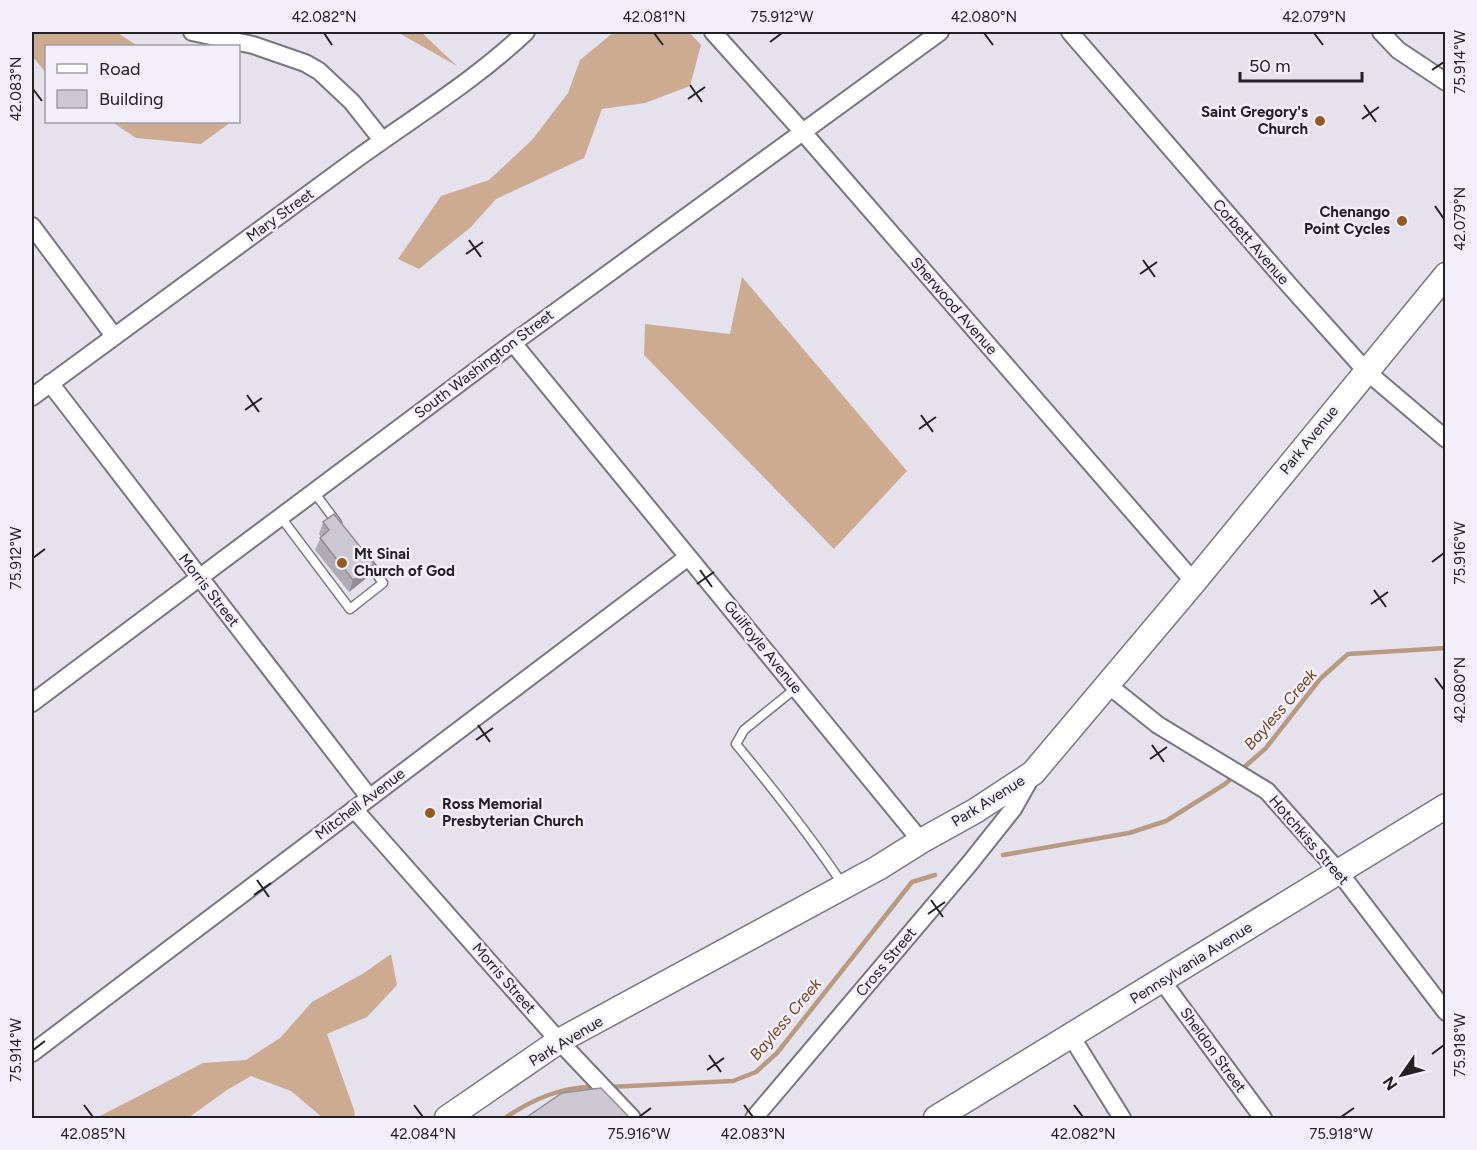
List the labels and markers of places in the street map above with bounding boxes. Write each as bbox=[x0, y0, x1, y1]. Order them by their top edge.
place label: Saint Gregory's Church bbox=[1201, 103, 1308, 138]
marker: Saint Gregory's Church bbox=[1313, 114, 1327, 128]
place label: Chenango Point Cycles bbox=[1304, 203, 1390, 238]
marker: Chenango Point Cycles bbox=[1395, 214, 1409, 228]
place label: Mt Sinai Church of God bbox=[354, 545, 455, 580]
marker: Mt Sinai Church of God bbox=[335, 556, 349, 570]
place label: Ross Memorial Presbyterian Church bbox=[442, 795, 584, 830]
marker: Ross Memorial Presbyterian Church bbox=[423, 806, 437, 820]

